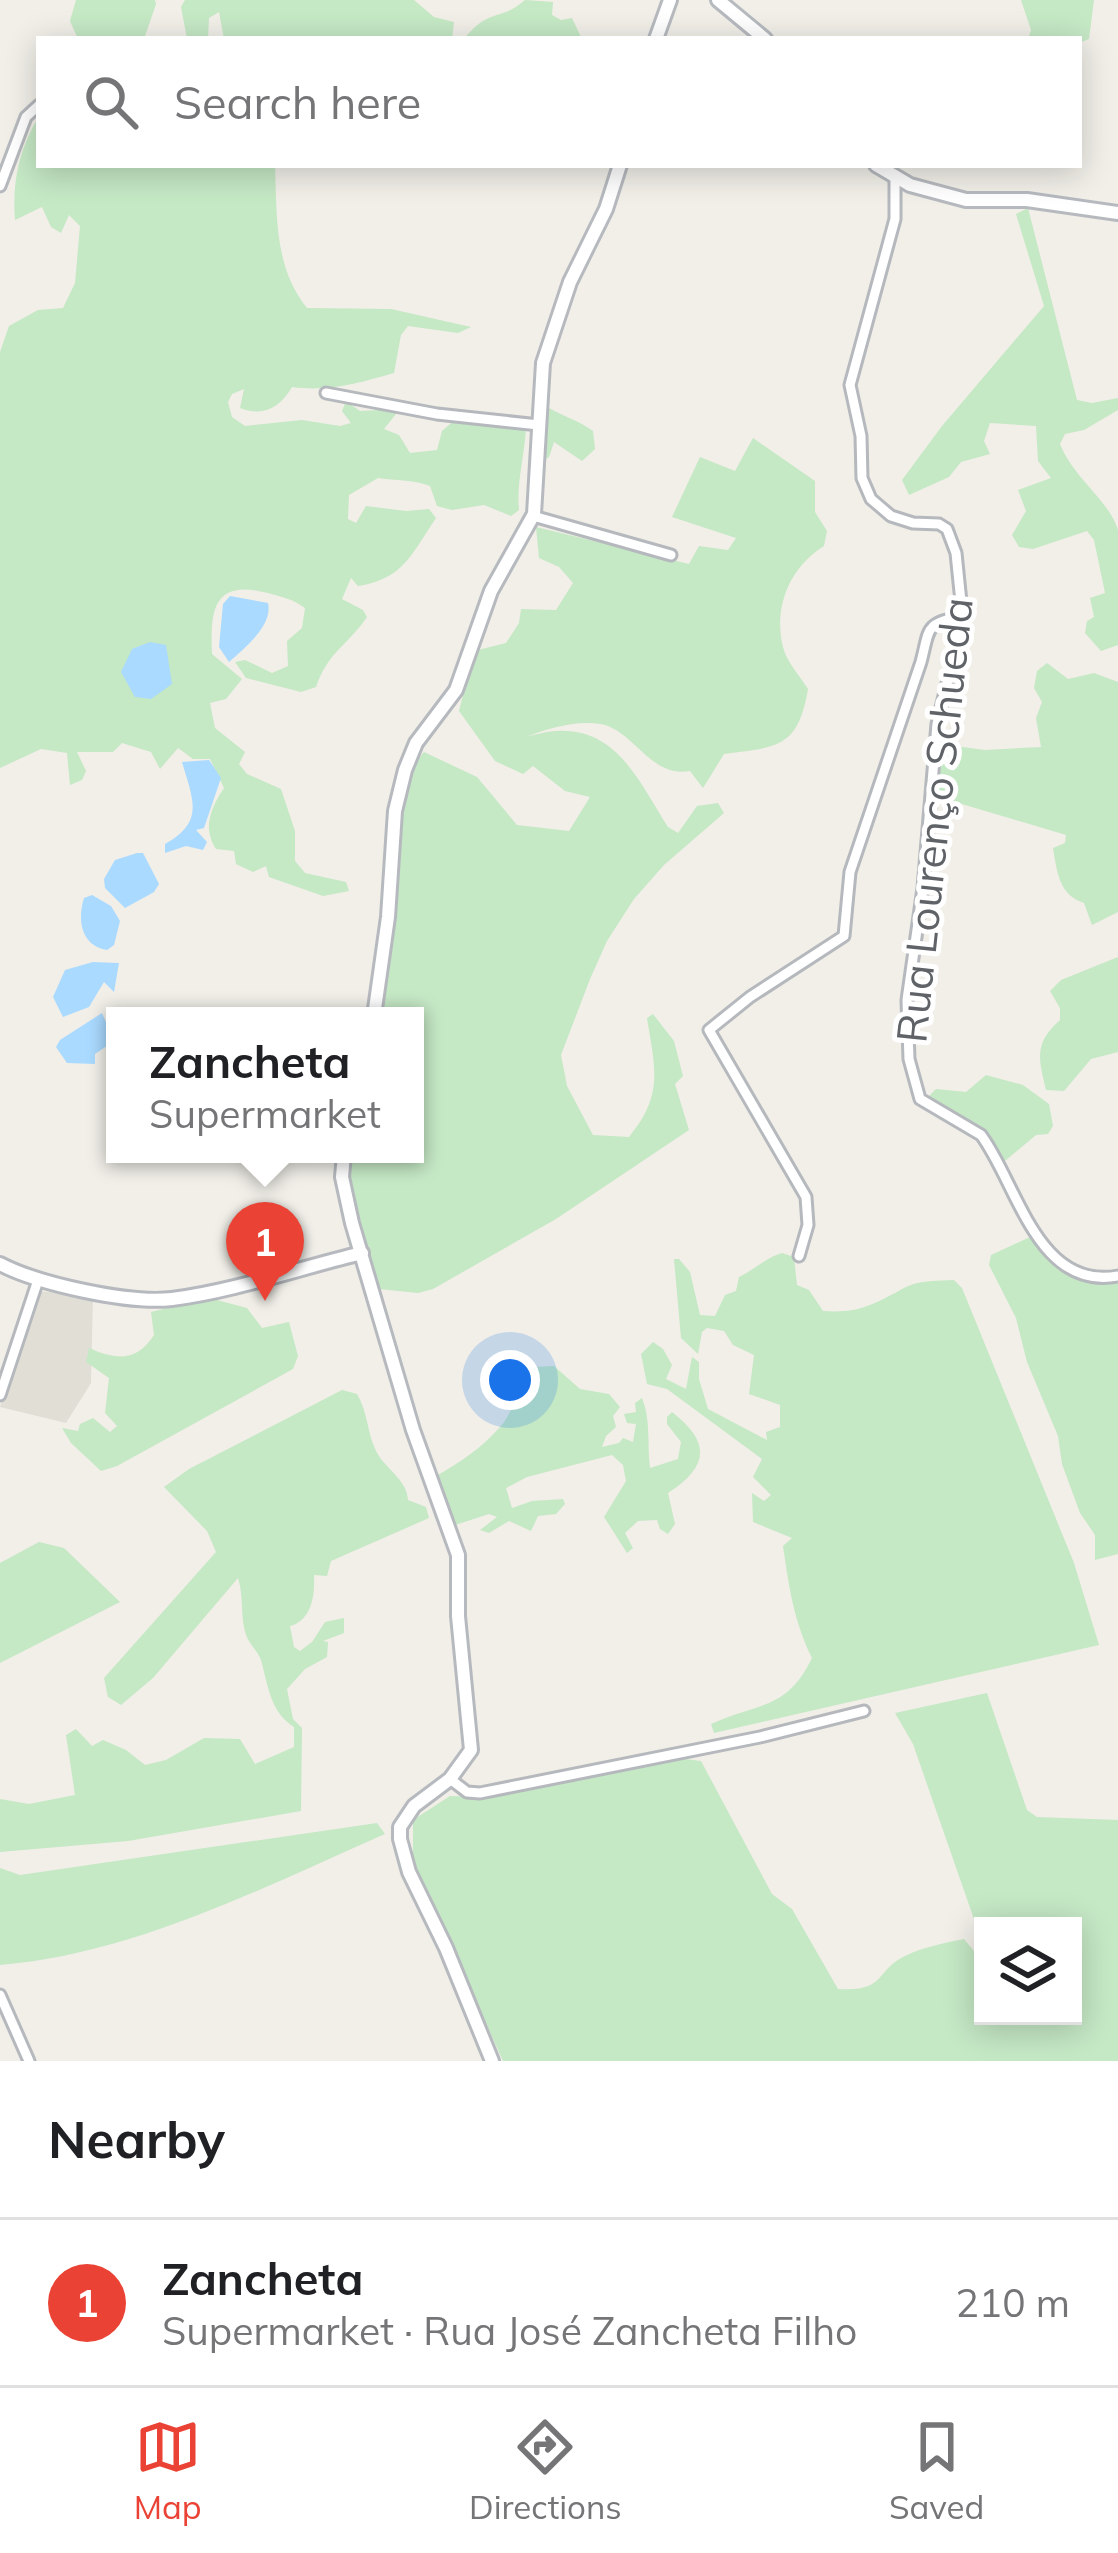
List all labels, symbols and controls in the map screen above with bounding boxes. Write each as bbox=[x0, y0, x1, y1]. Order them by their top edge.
search box bbox=[36, 36, 1082, 168]
icon: search bbox=[78, 69, 144, 135]
text: Search here bbox=[174, 74, 421, 130]
street label: Rua Lourenço Schueda bbox=[884, 595, 984, 1045]
popup bbox=[106, 1007, 424, 1163]
text: Zancheta bbox=[149, 1033, 350, 1089]
text: Supermarket bbox=[149, 1089, 381, 1138]
pin: 1 bbox=[226, 1202, 304, 1301]
your location bbox=[480, 1350, 540, 1410]
map controls bbox=[974, 1917, 1082, 2025]
button: layers bbox=[974, 1917, 1082, 2025]
text: Nearby bbox=[48, 2107, 225, 2171]
text: Zancheta bbox=[162, 2250, 363, 2306]
text: 1 bbox=[75, 2278, 99, 2327]
text: 210 m bbox=[955, 2278, 1070, 2327]
text: Supermarket · Rua José Zancheta Filho bbox=[162, 2306, 857, 2355]
tab: Map bbox=[134, 2414, 202, 2527]
tab: Directions bbox=[469, 2414, 622, 2527]
tab: Saved bbox=[889, 2414, 984, 2527]

